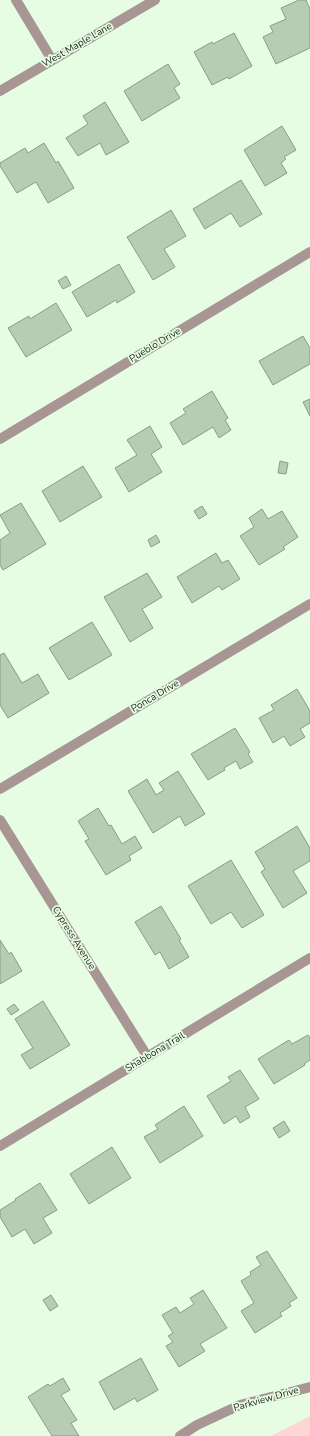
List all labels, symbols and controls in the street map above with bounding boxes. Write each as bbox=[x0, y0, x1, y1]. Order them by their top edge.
street label: West Maple Lane bbox=[39, 19, 115, 71]
street label: Pueblo Drive bbox=[127, 324, 183, 366]
street label: Ponca Drive bbox=[128, 676, 182, 716]
street label: Cypress Avenue bbox=[49, 904, 99, 972]
street label: Shabbona Trail bbox=[123, 1029, 187, 1075]
street label: Parkview Drive bbox=[232, 1383, 300, 1415]

